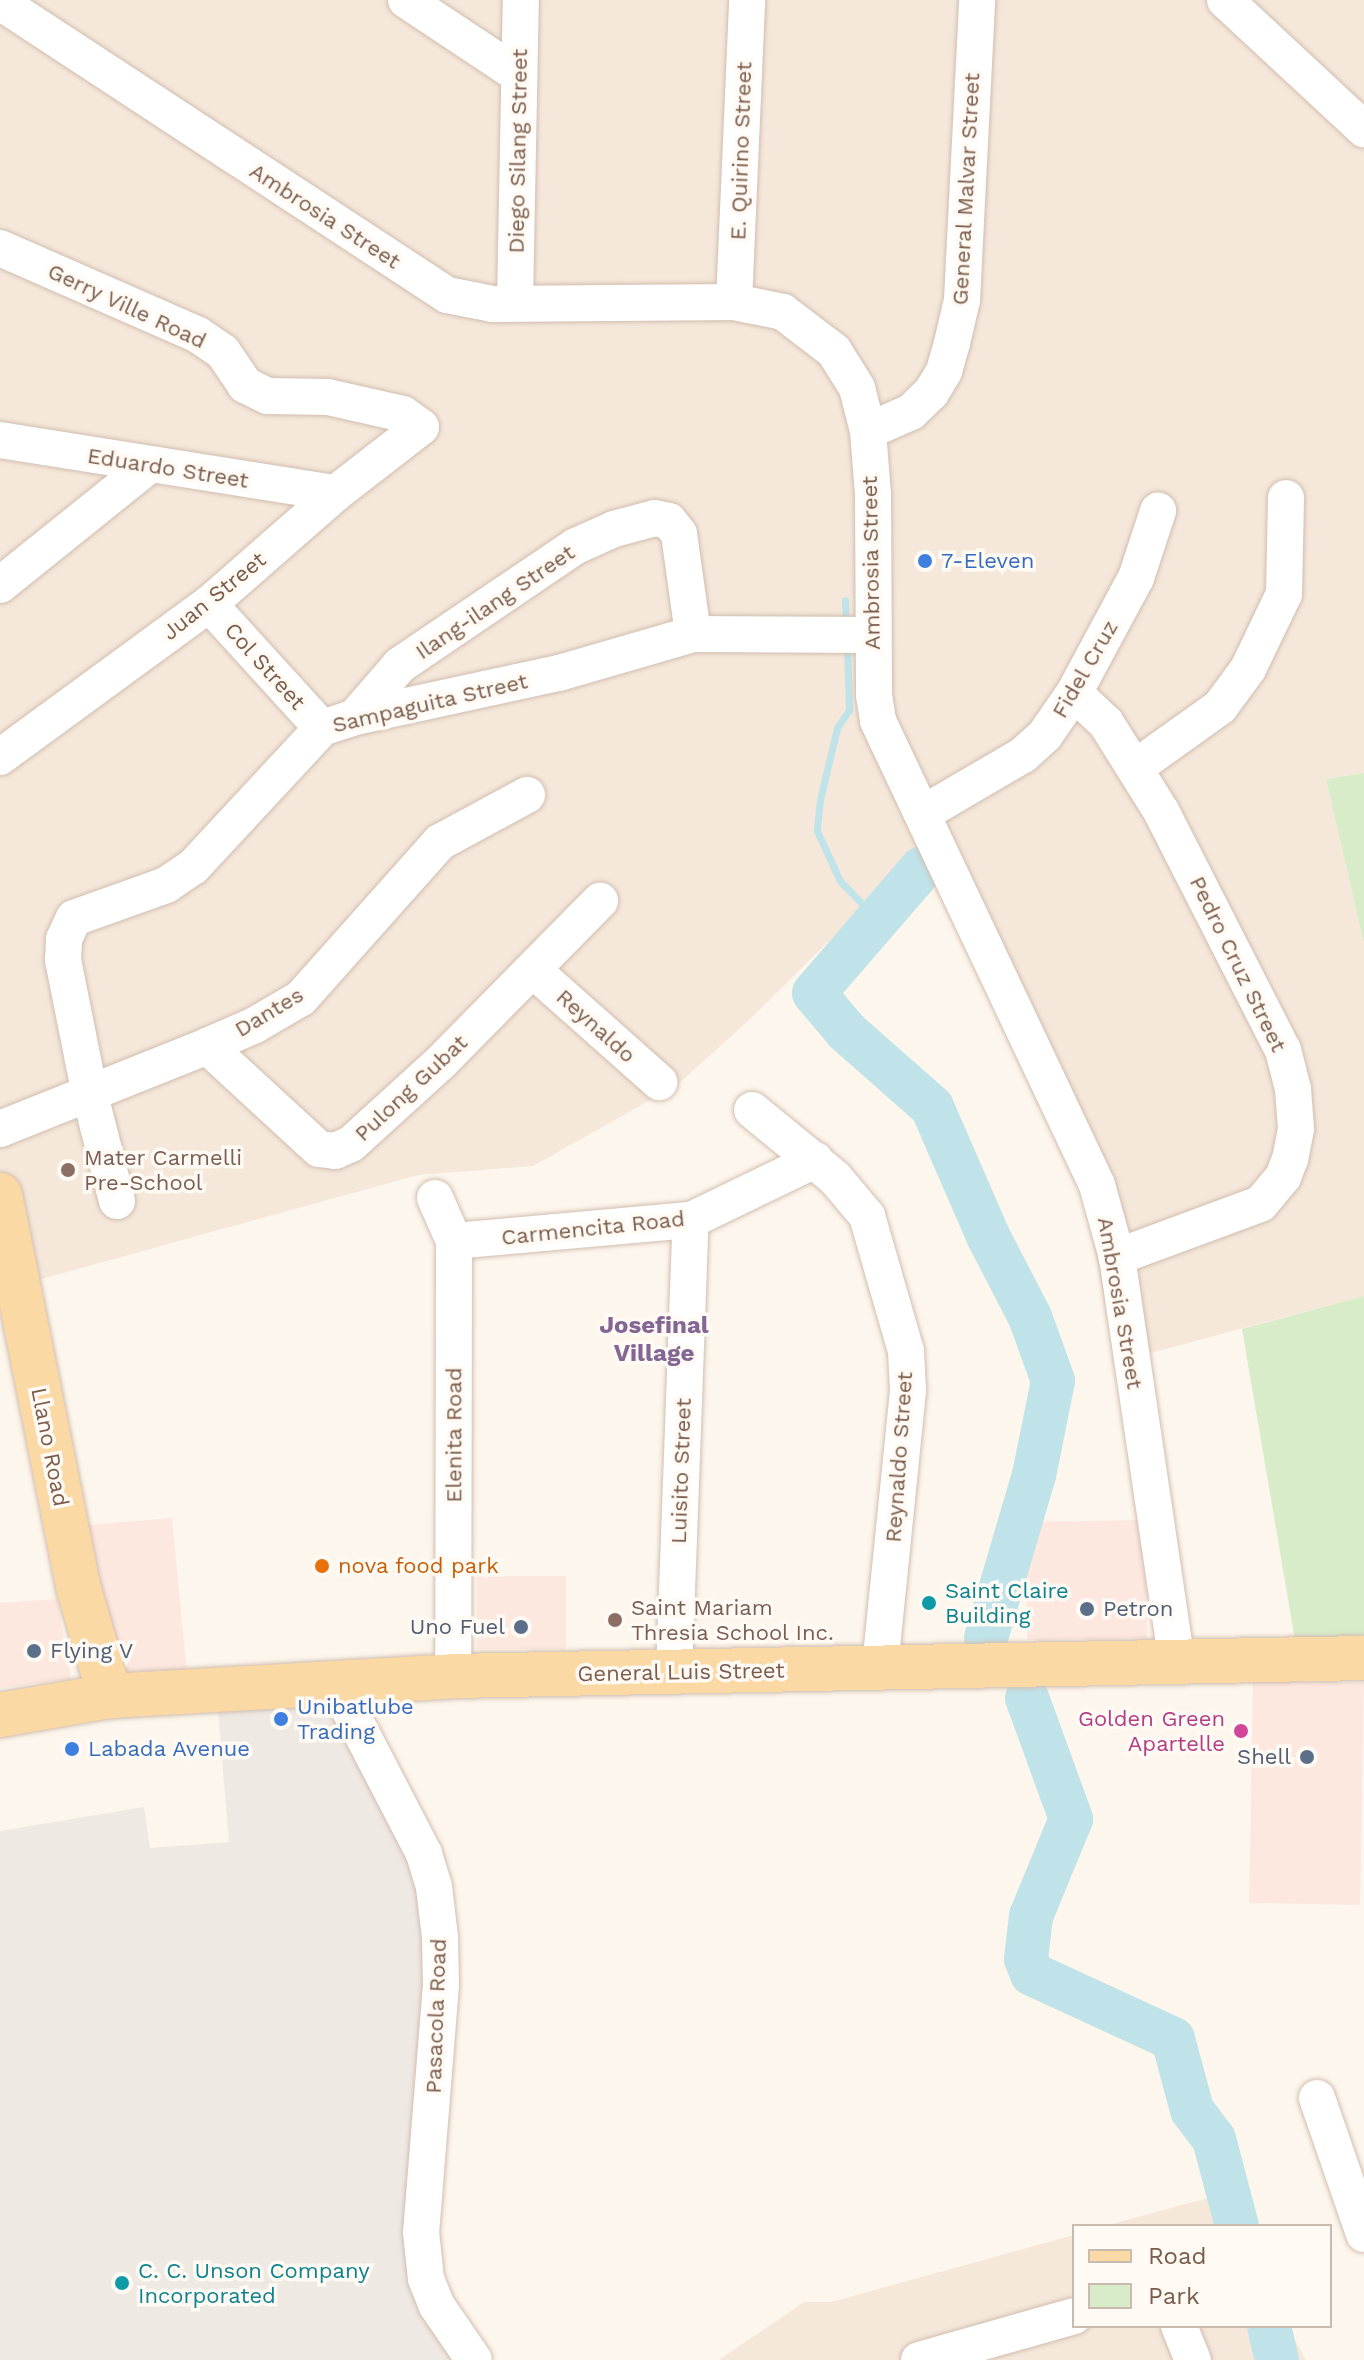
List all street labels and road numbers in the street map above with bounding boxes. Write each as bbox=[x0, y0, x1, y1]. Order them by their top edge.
street label: Diego Silang Street bbox=[503, 48, 533, 254]
street label: E. Quirino Street bbox=[725, 61, 757, 241]
street label: General Malvar Street bbox=[947, 71, 985, 307]
street label: Ambrosia Street bbox=[245, 157, 405, 275]
street label: Gerry Ville Road bbox=[43, 258, 211, 354]
street label: Eduardo Street bbox=[86, 442, 250, 494]
street label: Ambrosia Street bbox=[856, 475, 886, 651]
street label: Ilang-ilang Street bbox=[410, 539, 580, 665]
street label: Juan Street bbox=[157, 546, 271, 646]
street label: Fidel Cruz bbox=[1046, 615, 1124, 723]
street label: Col Street bbox=[219, 617, 311, 715]
street label: Sampaguita Street bbox=[330, 668, 530, 738]
street label: Pedro Cruz Street bbox=[1184, 872, 1292, 1056]
street label: Dantes bbox=[230, 981, 308, 1043]
street label: Reynaldo bbox=[551, 984, 641, 1068]
street label: Pulong Gubat bbox=[349, 1029, 473, 1147]
street label: Carmencita Road bbox=[500, 1205, 686, 1251]
street label: Ambrosia Street bbox=[1092, 1215, 1148, 1391]
street label: Elenita Road bbox=[441, 1367, 467, 1503]
street label: Reynaldo Street bbox=[880, 1371, 918, 1543]
street label: Llano Road bbox=[26, 1385, 74, 1509]
street label: Luisito Street bbox=[665, 1398, 697, 1544]
street label: General Luis Street bbox=[577, 1657, 785, 1687]
street label: Pasacola Road bbox=[420, 1938, 452, 2094]

